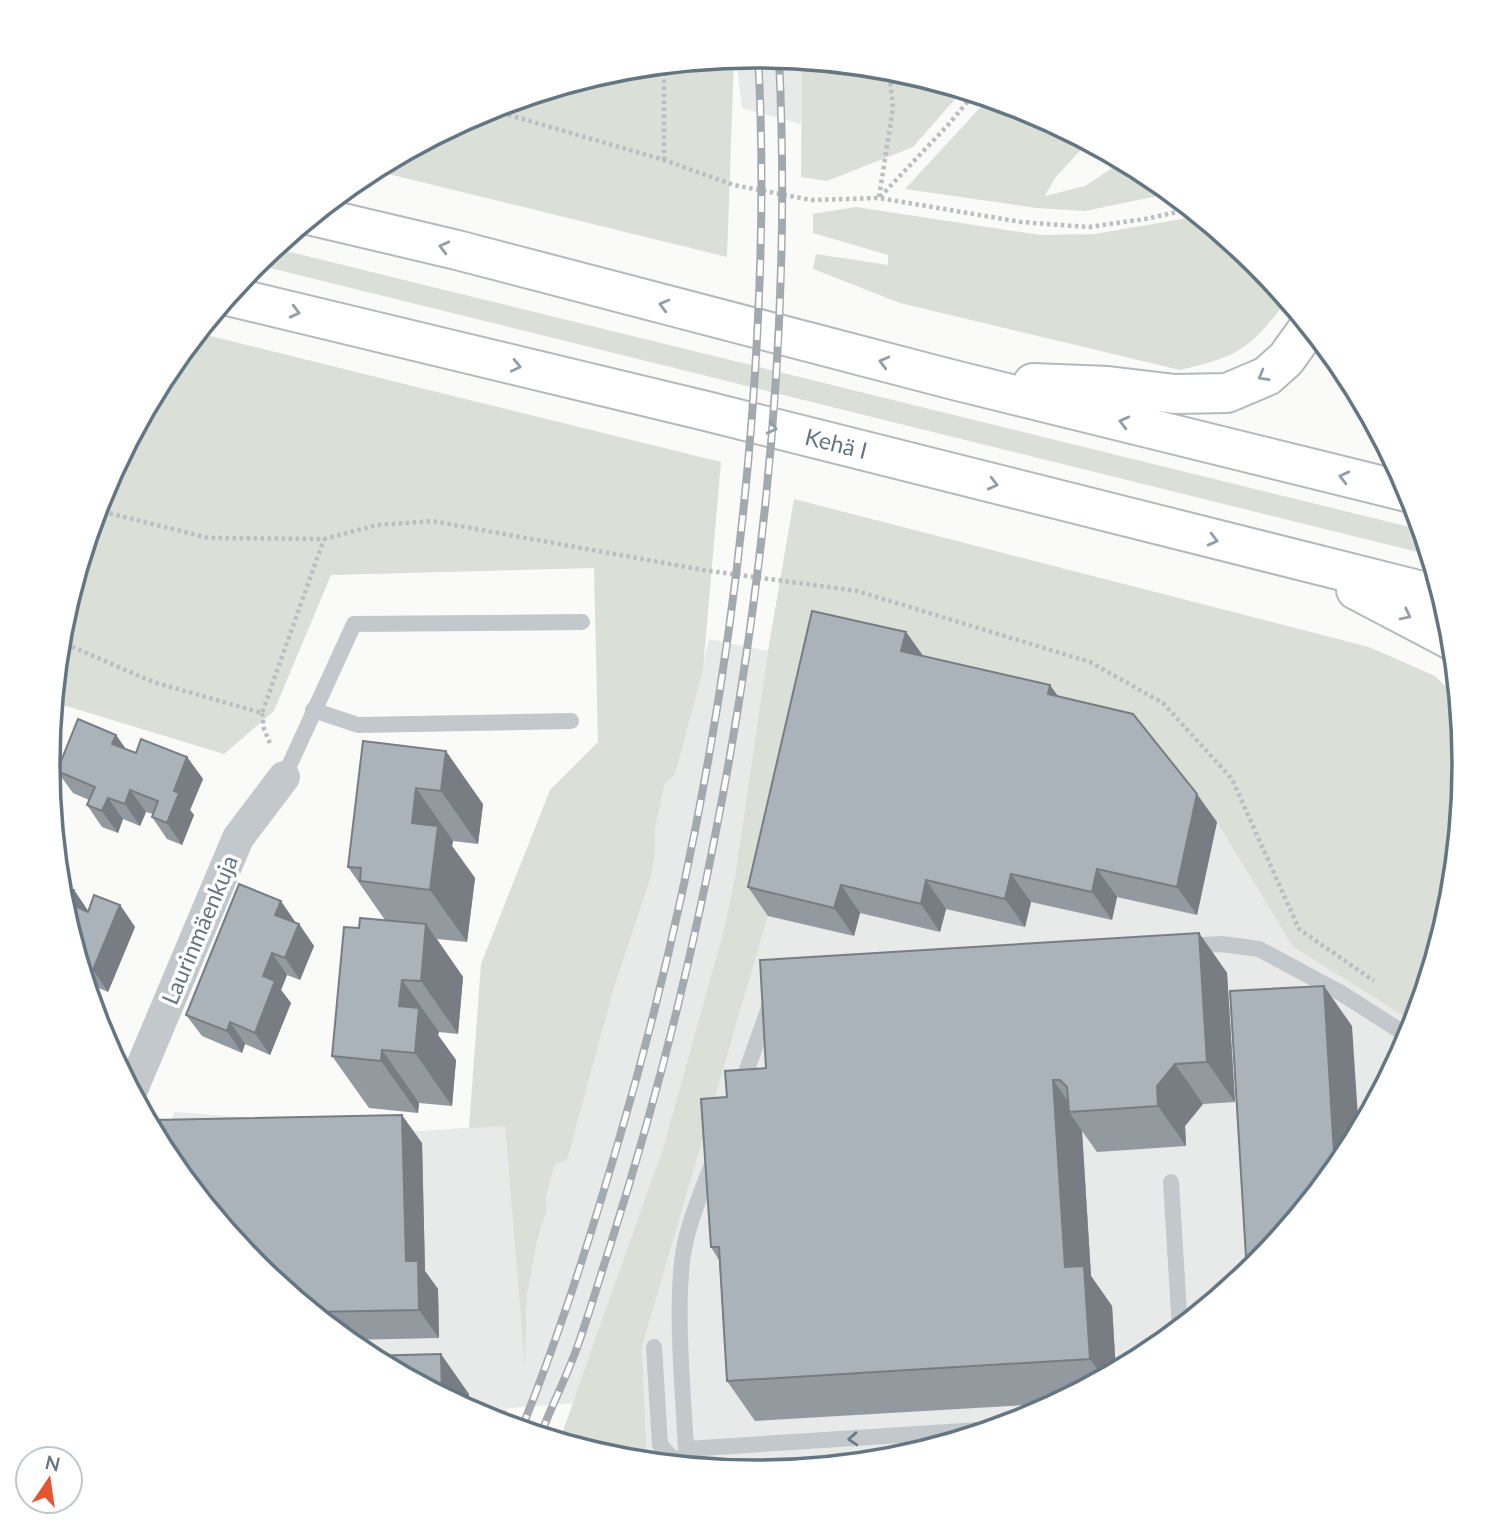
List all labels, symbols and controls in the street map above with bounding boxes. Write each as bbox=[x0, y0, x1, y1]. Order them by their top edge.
one-way arrow bbox=[438, 241, 450, 255]
one-way arrow bbox=[658, 298, 670, 313]
one-way arrow bbox=[289, 304, 301, 318]
one-way arrow bbox=[879, 356, 891, 370]
one-way arrow bbox=[510, 358, 522, 372]
one-way arrow bbox=[1258, 368, 1271, 381]
one-way arrow bbox=[1118, 416, 1130, 430]
one-way arrow bbox=[766, 420, 778, 434]
street label: Kehä I bbox=[802, 422, 870, 464]
one-way arrow bbox=[1338, 471, 1350, 485]
one-way arrow bbox=[987, 476, 999, 490]
one-way arrow bbox=[1207, 532, 1219, 546]
one-way arrow bbox=[1399, 607, 1411, 621]
street label: Laurinmäenkuja bbox=[155, 851, 243, 1009]
one-way arrow bbox=[847, 1431, 858, 1446]
north arrow bbox=[14, 1445, 84, 1515]
text: N bbox=[43, 1450, 63, 1476]

